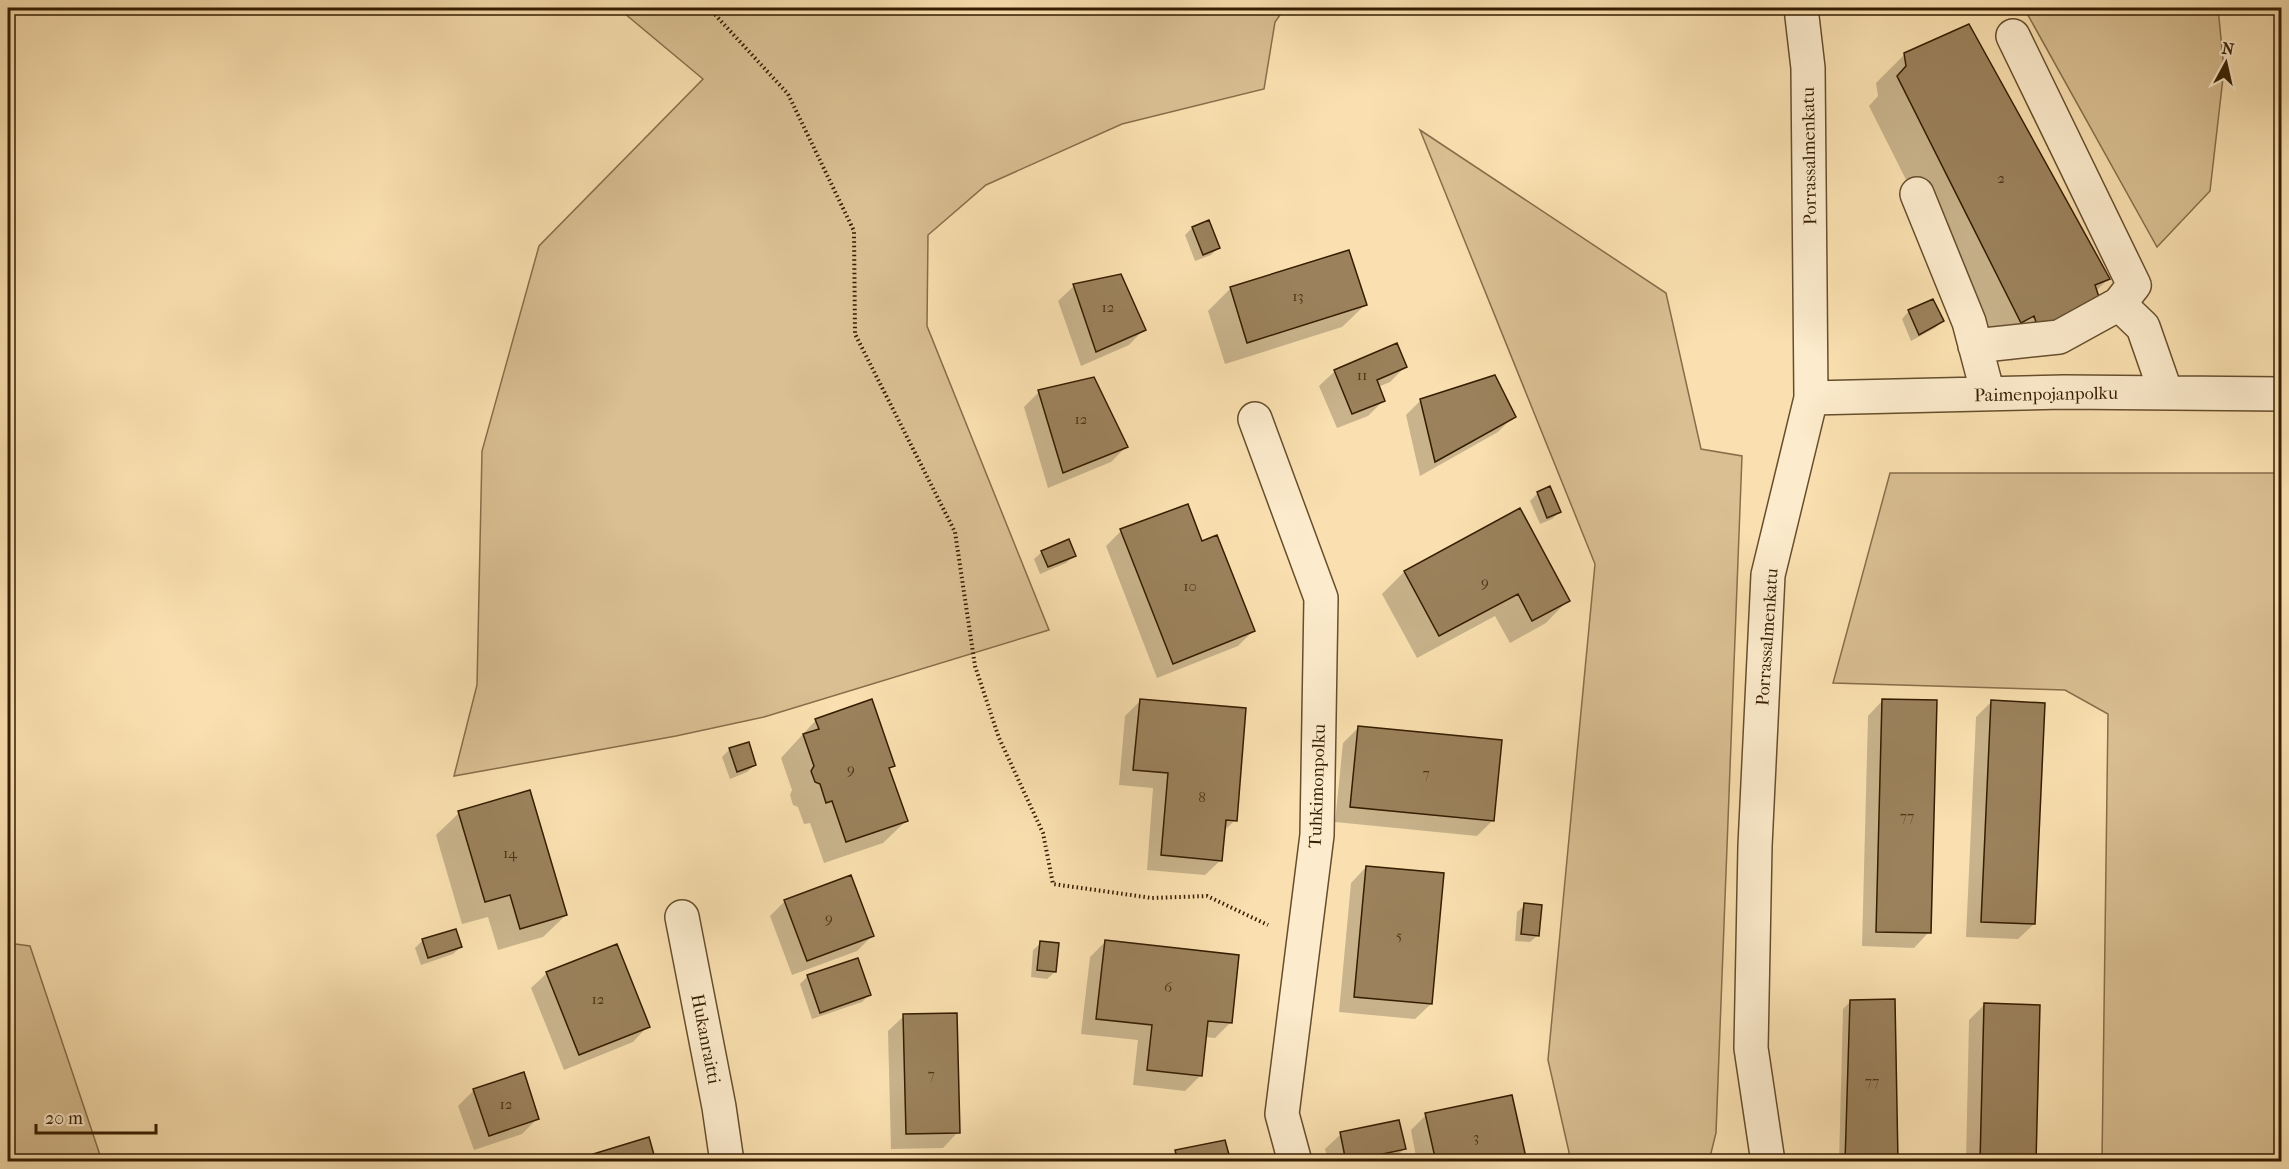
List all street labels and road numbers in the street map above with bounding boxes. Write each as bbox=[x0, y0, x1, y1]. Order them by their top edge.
street label: Porrassalmenkatu bbox=[1798, 87, 1821, 225]
street label: Paimenpojanpolku bbox=[1974, 383, 2118, 406]
street label: Porrassalmenkatu bbox=[1752, 567, 1783, 707]
street label: Tuhkimonpolku bbox=[1305, 724, 1330, 848]
street label: Hukanraitti bbox=[686, 992, 725, 1087]

